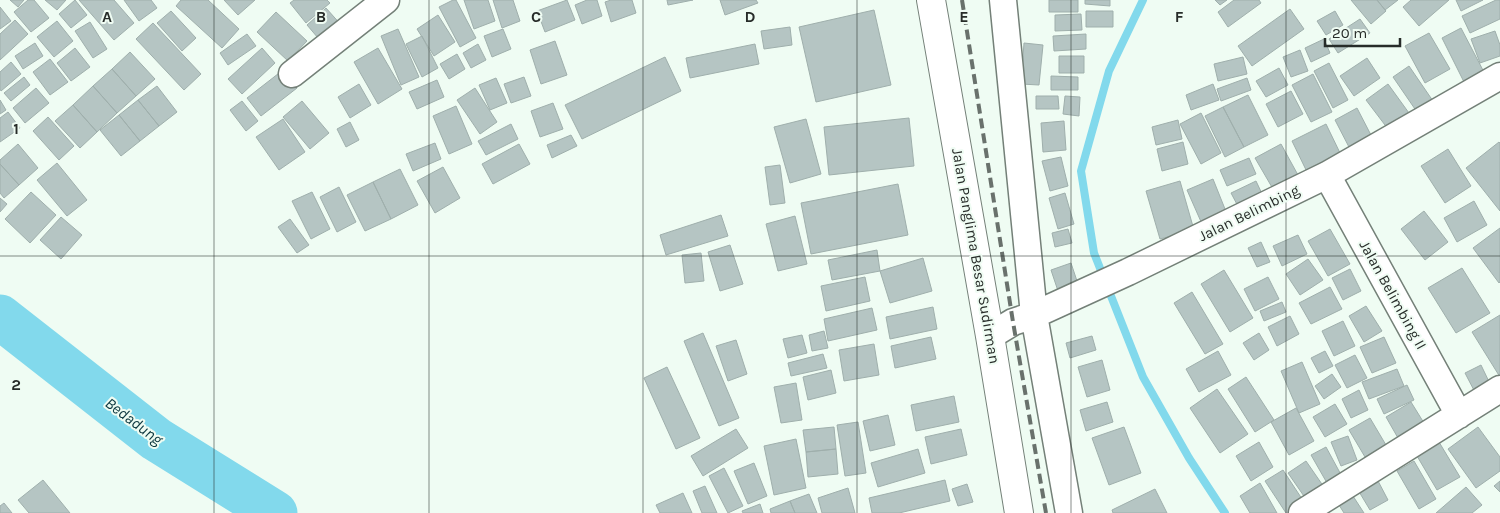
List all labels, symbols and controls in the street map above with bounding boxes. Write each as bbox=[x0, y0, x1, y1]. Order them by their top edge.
text: A bbox=[102, 7, 112, 26]
text: B bbox=[316, 7, 326, 26]
text: C bbox=[531, 7, 541, 26]
text: D bbox=[745, 7, 756, 26]
text: E bbox=[959, 7, 969, 26]
text: F bbox=[1175, 7, 1184, 26]
scale bar bbox=[1325, 15, 1400, 47]
text: 20 m bbox=[1332, 24, 1367, 42]
text: 1 bbox=[13, 119, 19, 138]
street label: Jalan Panglima Besar Sudirman bbox=[948, 147, 1004, 365]
street label: Jalan Belimbing bbox=[1196, 181, 1303, 245]
street label: Jalan Belimbing II bbox=[1356, 237, 1430, 353]
text: 2 bbox=[11, 375, 21, 394]
water label: Bedadung bbox=[101, 393, 167, 449]

